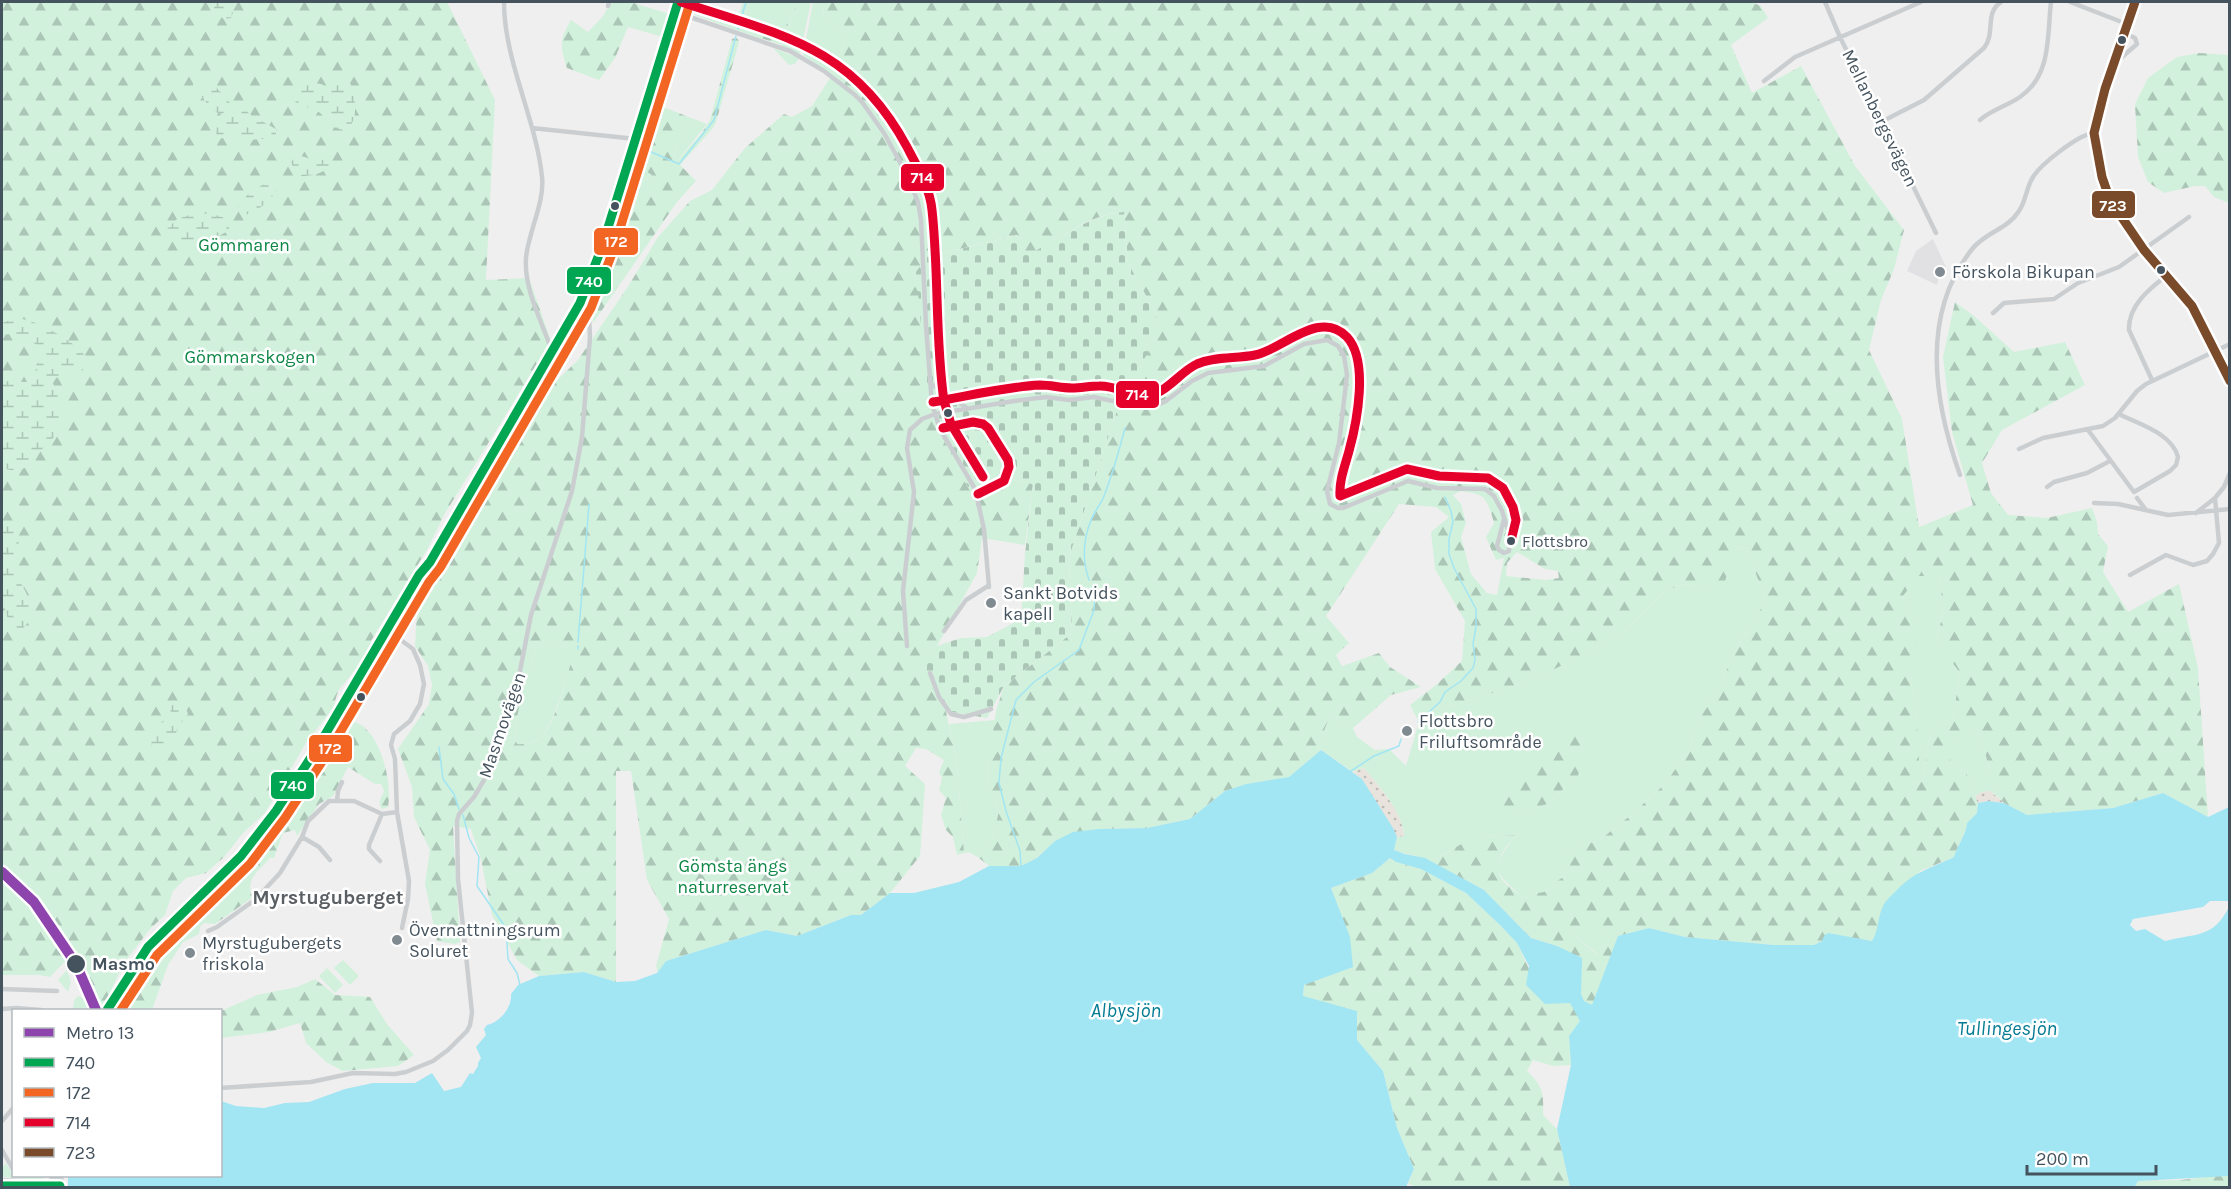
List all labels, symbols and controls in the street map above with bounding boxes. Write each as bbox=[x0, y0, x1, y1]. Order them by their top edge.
unlabelled marker bbox=[2116, 34, 2128, 46]
street label: Mellanbergsvägen bbox=[1837, 46, 1923, 190]
line badge: 714 bbox=[900, 163, 945, 192]
text: 714 bbox=[910, 168, 934, 187]
line badge: 723 bbox=[2091, 190, 2136, 219]
text: 723 bbox=[2099, 196, 2127, 215]
unlabelled marker bbox=[609, 200, 621, 212]
line badge: 172 bbox=[593, 227, 639, 256]
text: 172 bbox=[604, 232, 628, 251]
park label: Gömmaren bbox=[198, 234, 290, 256]
place label: Förskola Bikupan bbox=[1952, 261, 2095, 283]
unlabelled marker bbox=[2155, 264, 2167, 276]
marker: Förskola Bikupan bbox=[1933, 265, 1947, 279]
line badge: 740 bbox=[566, 266, 612, 295]
text: 740 bbox=[575, 272, 603, 291]
park label: Gömmarskogen bbox=[184, 346, 316, 368]
line badge: 714 bbox=[1115, 380, 1160, 409]
text: 714 bbox=[1125, 385, 1149, 404]
unlabelled marker bbox=[942, 407, 954, 419]
place label: Flottsbro bbox=[1522, 532, 1588, 551]
marker: Flottsbro bbox=[1505, 535, 1517, 547]
place label: Sankt Botvids kapell bbox=[1003, 582, 1118, 625]
marker: Sankt Botvids kapell bbox=[984, 596, 998, 610]
street label: Masmovägen bbox=[474, 669, 530, 781]
unlabelled marker bbox=[355, 691, 367, 703]
place label: Flottsbro Friluftsområde bbox=[1419, 710, 1542, 753]
marker: Flottsbro Friluftsområde bbox=[1400, 724, 1414, 738]
line badge: 172 bbox=[308, 734, 353, 763]
text: 172 bbox=[318, 739, 342, 758]
line badge: 740 bbox=[270, 771, 315, 800]
text: 740 bbox=[279, 776, 307, 795]
park label: Gömsta ängs naturreservat bbox=[677, 855, 789, 898]
district label: Myrstuguberget bbox=[252, 886, 404, 909]
place label: Övernattningsrum Soluret bbox=[409, 919, 561, 962]
place label: Myrstugubergets friskola bbox=[202, 932, 342, 975]
marker: Övernattningsrum Soluret bbox=[390, 933, 404, 947]
marker: Myrstugubergets friskola bbox=[183, 946, 197, 960]
marker: Masmo bbox=[65, 953, 87, 975]
place label: Masmo bbox=[92, 953, 155, 975]
water label: Albysjön bbox=[1091, 999, 1161, 1022]
legend bbox=[12, 1009, 222, 1177]
water label: Tullingesjön bbox=[1957, 1017, 2057, 1040]
text: Metro 13 bbox=[66, 1022, 134, 1044]
text: 740 bbox=[66, 1052, 95, 1074]
text: 172 bbox=[66, 1082, 91, 1104]
text: 714 bbox=[66, 1112, 90, 1134]
scale bar bbox=[2027, 1138, 2156, 1176]
text: 723 bbox=[66, 1142, 96, 1164]
text: 200 m bbox=[2036, 1148, 2089, 1170]

